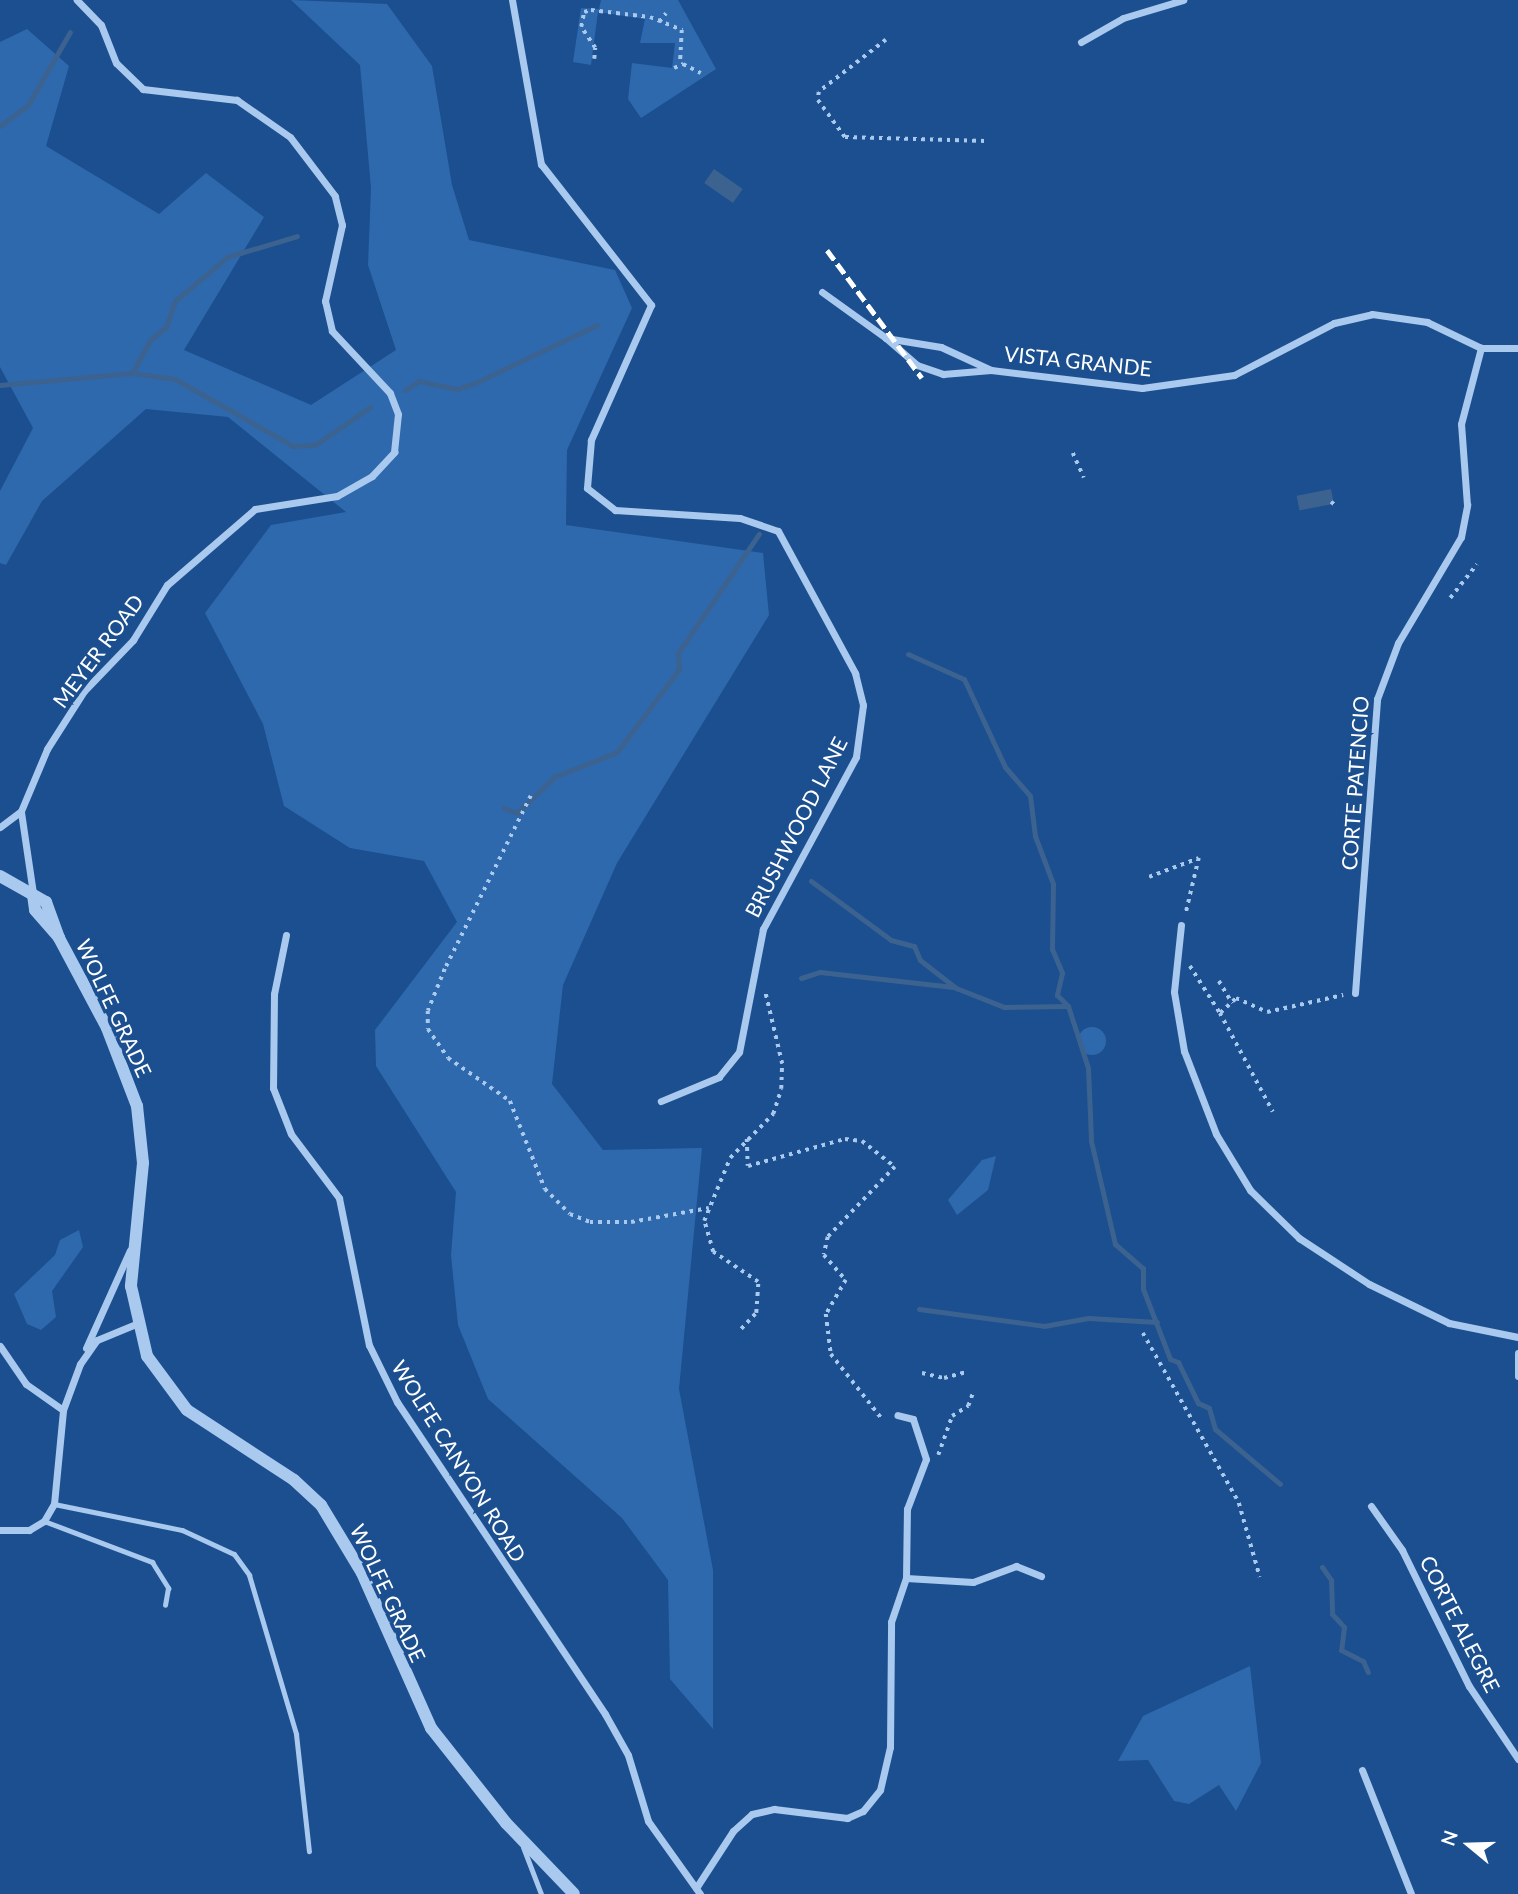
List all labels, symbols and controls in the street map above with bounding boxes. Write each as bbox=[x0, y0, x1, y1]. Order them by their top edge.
street label: VISTA GRANDE bbox=[1003, 341, 1153, 381]
street label: MEYER ROAD bbox=[47, 590, 149, 712]
street label: CORTE PATENCIO bbox=[1336, 695, 1374, 871]
street label: BRUSHWOOD LANE bbox=[740, 733, 852, 921]
street label: WOLFE GRADE bbox=[71, 935, 157, 1081]
street label: WOLFE CANYON ROAD bbox=[387, 1356, 531, 1566]
street label: WOLFE GRADE bbox=[345, 1520, 431, 1666]
street label: CORTE ALEGRE bbox=[1415, 1551, 1505, 1697]
north arrow bbox=[1434, 1810, 1504, 1880]
text: N bbox=[1435, 1827, 1462, 1849]

